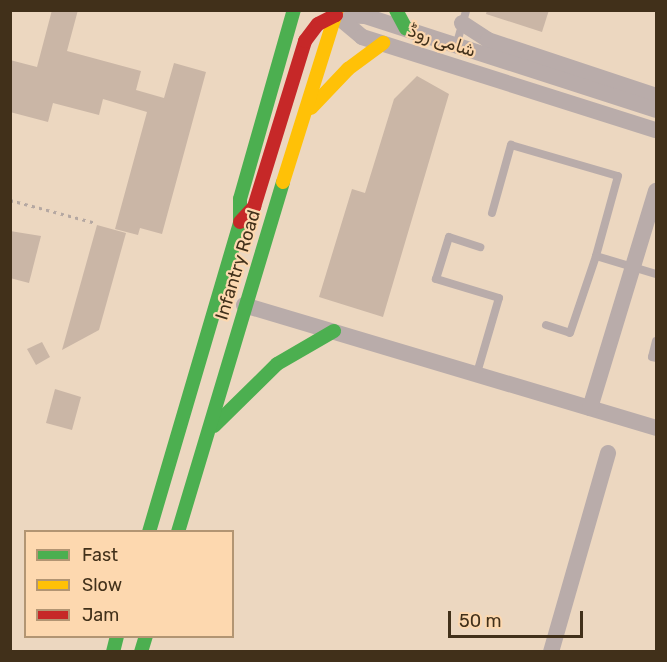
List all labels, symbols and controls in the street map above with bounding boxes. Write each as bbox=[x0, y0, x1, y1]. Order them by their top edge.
street label: شامی روڈ bbox=[405, 20, 479, 62]
street label: Infantry Road bbox=[211, 207, 265, 323]
legend bbox=[24, 530, 234, 638]
text: Fast bbox=[82, 544, 118, 566]
text: Slow bbox=[82, 574, 122, 596]
scale bar bbox=[451, 599, 586, 637]
text: Jam bbox=[82, 604, 119, 626]
text: 50 m bbox=[459, 610, 502, 632]

